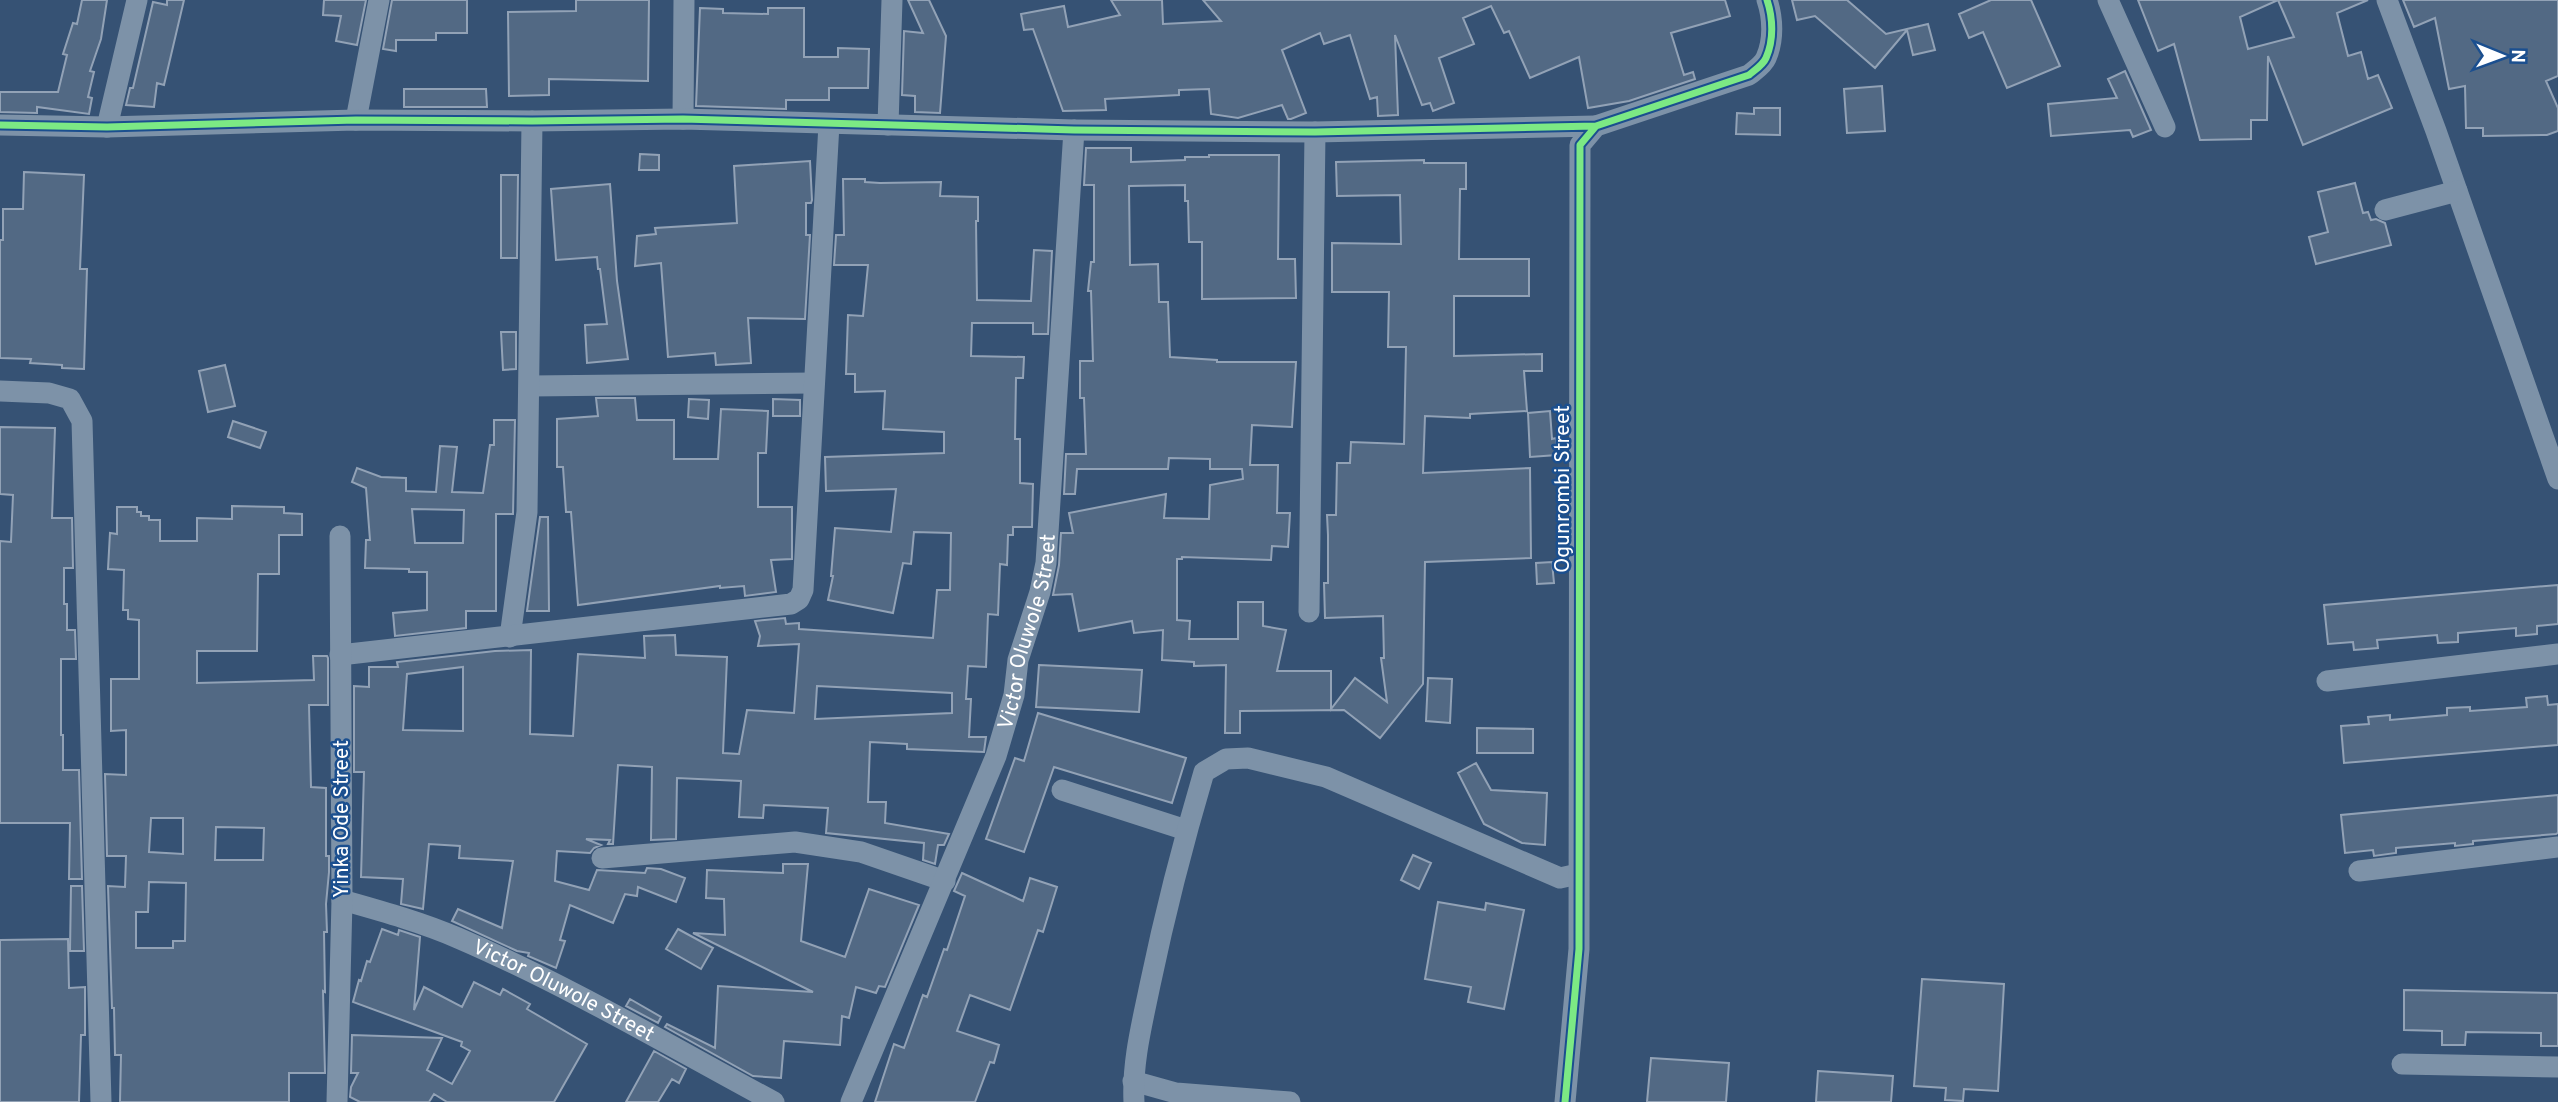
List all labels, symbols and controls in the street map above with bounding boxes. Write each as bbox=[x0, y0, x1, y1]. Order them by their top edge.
north arrow bbox=[2467, 21, 2537, 91]
text: N bbox=[2505, 49, 2529, 63]
street label: Ogunrombi Street bbox=[1550, 405, 1577, 573]
street label: Victor Oluwole Street bbox=[993, 533, 1063, 733]
street label: Yinka Ode Street bbox=[329, 740, 356, 898]
street label: Victor Oluwole Street bbox=[468, 934, 659, 1049]

